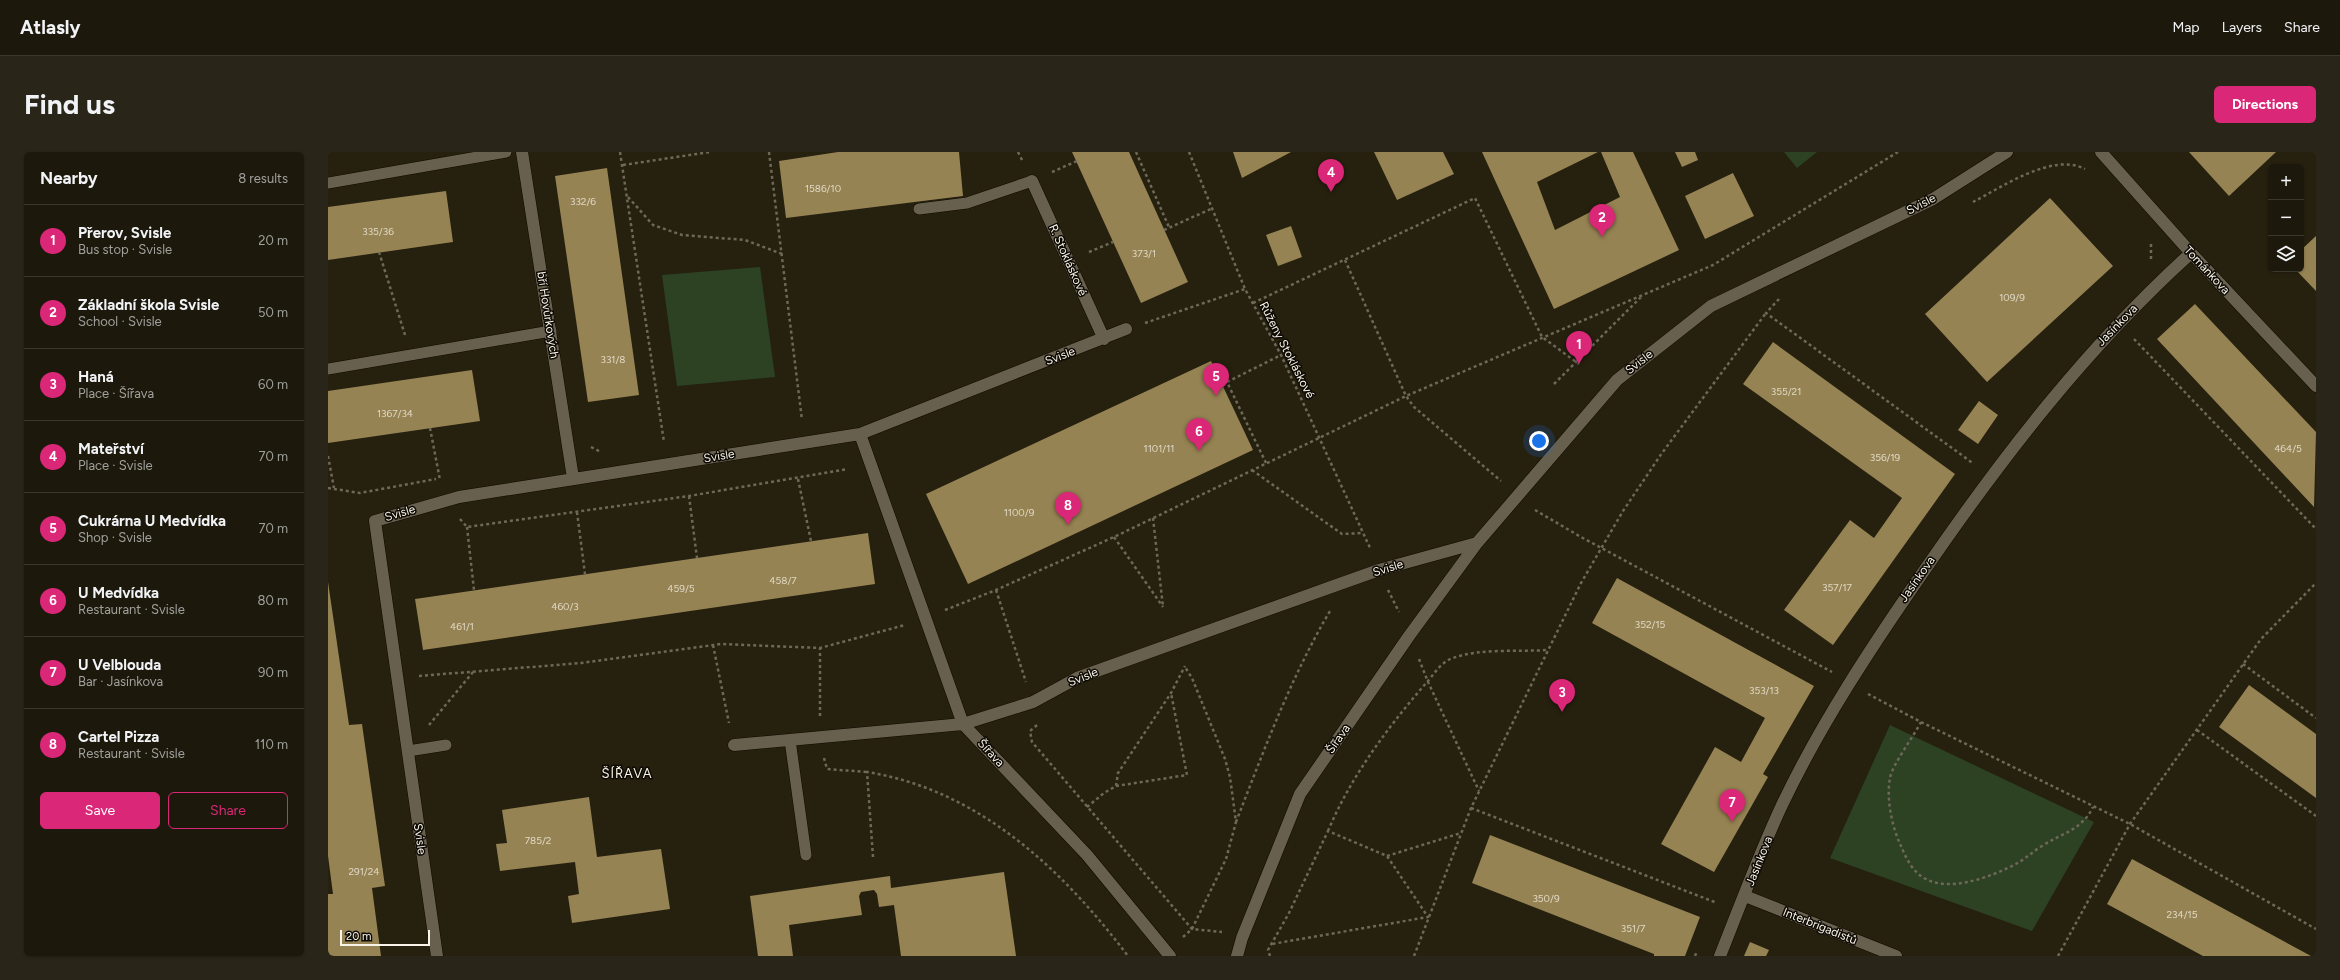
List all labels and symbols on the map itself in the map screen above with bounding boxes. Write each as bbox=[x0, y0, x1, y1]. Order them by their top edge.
pin: 4 bbox=[1318, 159, 1344, 192]
house number: 1586/10 bbox=[805, 182, 841, 195]
street label: Svisle bbox=[1904, 190, 1938, 217]
house number: 332/6 bbox=[570, 195, 596, 208]
pin: 2 bbox=[1589, 204, 1615, 237]
street label: R. Stokláskové bbox=[1046, 222, 1090, 298]
house number: 335/36 bbox=[362, 225, 394, 238]
street label: Tománkova bbox=[2181, 243, 2233, 297]
house number: 373/1 bbox=[1132, 247, 1156, 260]
street label: bří Hovůrkových bbox=[534, 271, 562, 360]
house number: 109/9 bbox=[1999, 291, 2025, 304]
street label: Růženy Stokláskové bbox=[1257, 299, 1318, 401]
street label: Jasínkova bbox=[2094, 301, 2140, 349]
pin: 1 bbox=[1566, 331, 1592, 364]
street label: Svisle bbox=[1043, 344, 1077, 368]
street label: Svisle bbox=[1622, 347, 1656, 377]
house number: 331/8 bbox=[600, 353, 626, 366]
pin: 5 bbox=[1203, 363, 1229, 396]
house number: 355/21 bbox=[1771, 385, 1801, 398]
house number: 1367/34 bbox=[377, 407, 413, 420]
pin: 6 bbox=[1186, 418, 1212, 451]
your location bbox=[1529, 431, 1549, 451]
house number: 1101/11 bbox=[1144, 442, 1174, 455]
house number: 464/5 bbox=[2274, 442, 2302, 455]
street label: Svisle bbox=[703, 447, 736, 465]
house number: 356/19 bbox=[1870, 451, 1901, 464]
pin: 8 bbox=[1055, 492, 1081, 525]
street label: Svisle bbox=[383, 502, 417, 524]
house number: 1100/9 bbox=[1004, 506, 1035, 519]
street label: Jasínkova bbox=[1896, 554, 1938, 604]
street label: Svisle bbox=[1371, 557, 1405, 579]
house number: 458/7 bbox=[769, 574, 797, 587]
house number: 357/17 bbox=[1822, 581, 1853, 594]
house number: 459/5 bbox=[667, 582, 695, 595]
house number: 460/3 bbox=[551, 600, 579, 613]
house number: 352/15 bbox=[1635, 618, 1666, 631]
house number: 461/1 bbox=[450, 620, 474, 633]
street label: Svisle bbox=[1066, 665, 1100, 689]
pin: 3 bbox=[1549, 679, 1575, 712]
house number: 353/13 bbox=[1749, 684, 1779, 697]
street label: Šířava bbox=[1323, 722, 1353, 756]
street label: Šířava bbox=[975, 736, 1007, 770]
district label: ŠÍŘAVA bbox=[601, 766, 653, 781]
pin: 7 bbox=[1719, 789, 1745, 822]
street label: Svisle bbox=[411, 823, 429, 856]
house number: 785/2 bbox=[525, 834, 551, 847]
street label: Jasínkova bbox=[1743, 834, 1775, 888]
house number: 291/24 bbox=[348, 865, 380, 878]
house number: 350/9 bbox=[1532, 892, 1560, 905]
street label: Interbrigadistů bbox=[1781, 905, 1859, 947]
house number: 234/15 bbox=[2166, 908, 2198, 921]
house number: 351/7 bbox=[1621, 922, 1646, 935]
scale bar bbox=[340, 928, 430, 947]

